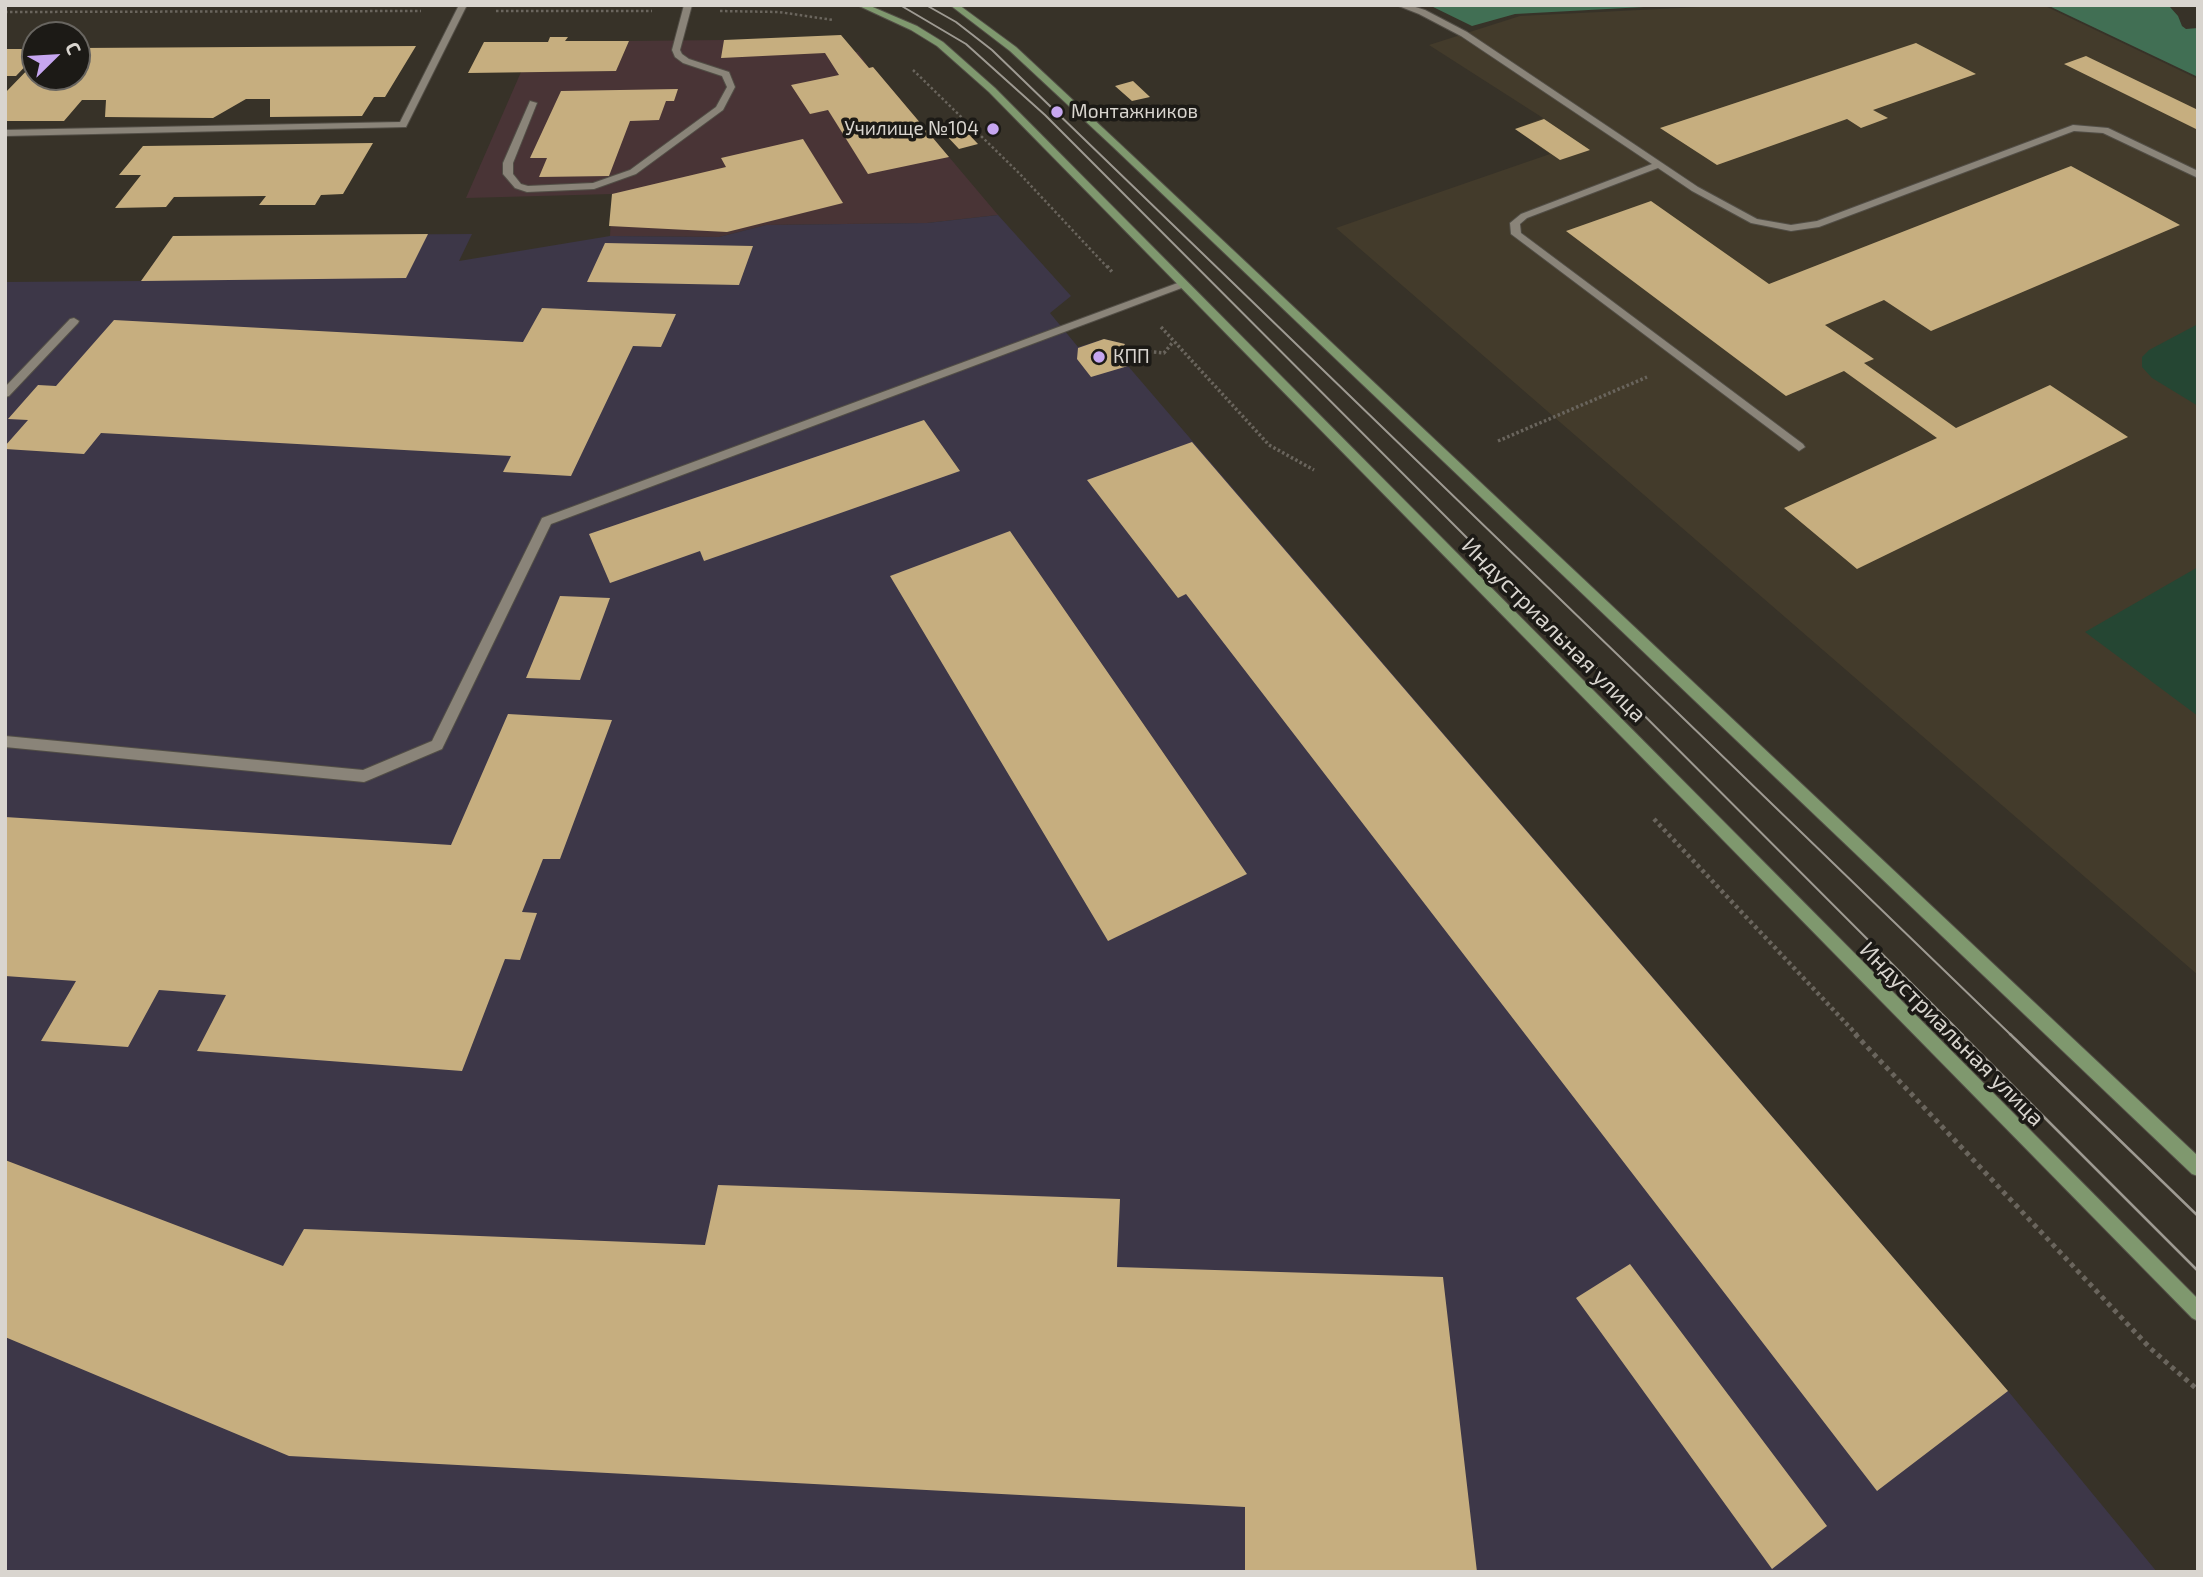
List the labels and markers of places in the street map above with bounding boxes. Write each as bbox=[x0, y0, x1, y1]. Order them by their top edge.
place label: Монтажников bbox=[1071, 101, 1198, 123]
marker: Монтажников bbox=[1049, 104, 1065, 120]
place label: Училище №104 bbox=[844, 118, 979, 140]
marker: Училище №104 bbox=[985, 121, 1001, 137]
place label: КПП bbox=[1113, 346, 1150, 368]
marker: КПП bbox=[1091, 349, 1107, 365]

